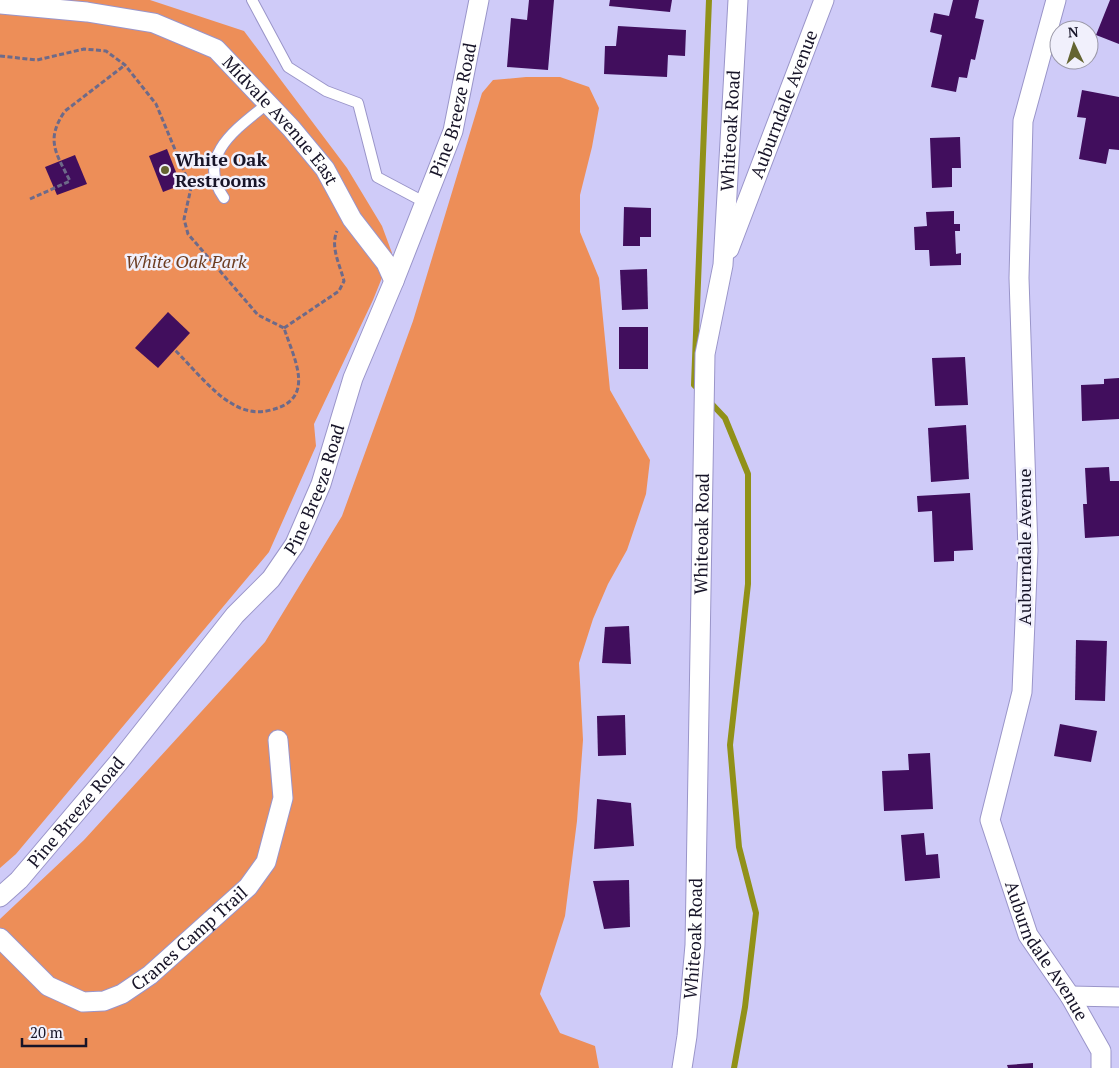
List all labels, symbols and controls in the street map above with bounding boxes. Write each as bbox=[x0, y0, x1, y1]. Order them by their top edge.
north arrow bbox=[1049, 20, 1099, 70]
text: N bbox=[1067, 22, 1079, 41]
street label: Auburndale Avenue bbox=[744, 26, 823, 181]
street label: Pine Breeze Road bbox=[423, 40, 481, 180]
street label: Midvale Avenue East bbox=[218, 50, 345, 189]
street label: Whiteoak Road bbox=[714, 69, 745, 192]
place label: White Oak Restrooms bbox=[175, 147, 267, 192]
marker: White Oak Restrooms bbox=[159, 164, 171, 176]
park label: White Oak Park bbox=[125, 249, 247, 273]
street label: Pine Breeze Road bbox=[278, 421, 349, 559]
street label: Auburndale Avenue bbox=[1012, 469, 1036, 625]
street label: Whiteoak Road bbox=[688, 473, 714, 595]
street label: Pine Breeze Road bbox=[22, 751, 129, 872]
street label: Auburndale Avenue bbox=[1000, 877, 1094, 1025]
street label: Whiteoak Road bbox=[677, 878, 707, 1000]
street label: Cranes Camp Trail bbox=[126, 880, 252, 996]
scale bar bbox=[22, 1016, 86, 1048]
text: 20 m bbox=[30, 1022, 63, 1042]

